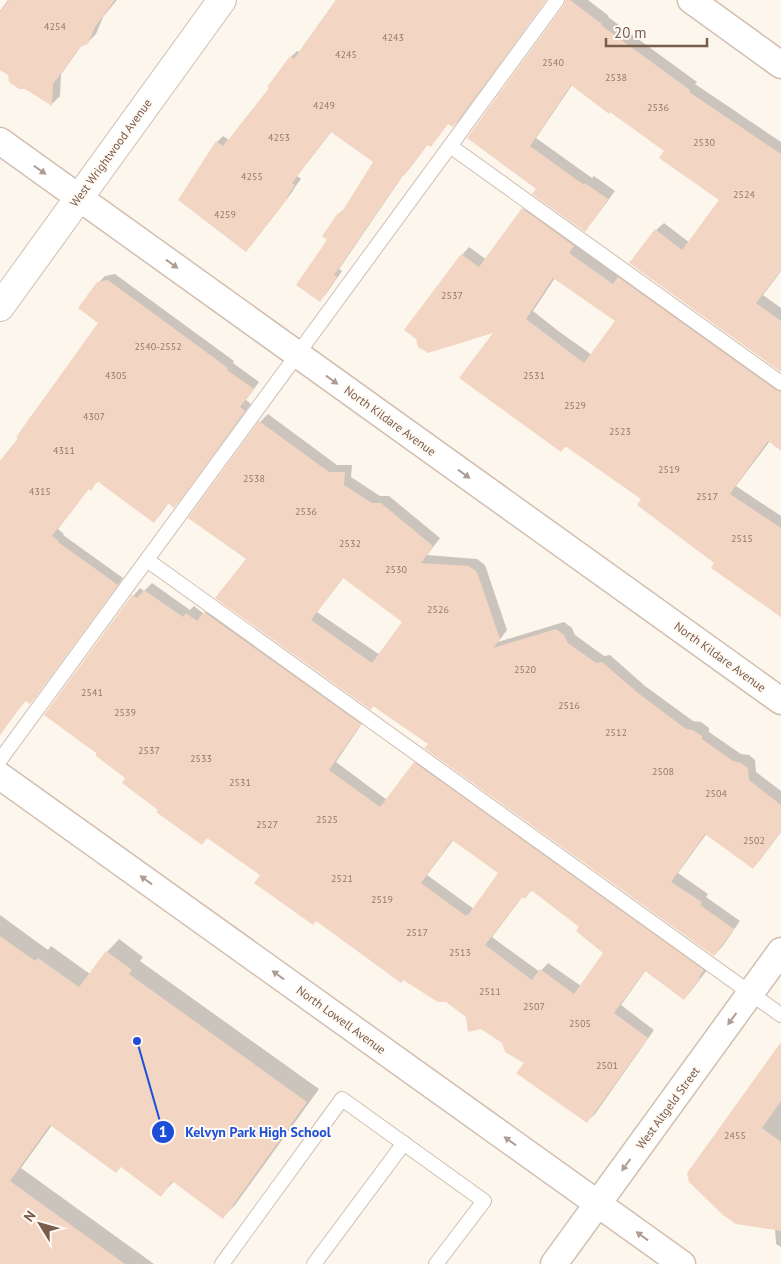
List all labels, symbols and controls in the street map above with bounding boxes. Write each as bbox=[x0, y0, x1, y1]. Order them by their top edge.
scale bar bbox=[606, 15, 707, 47]
house number: 4254 bbox=[44, 20, 66, 33]
text: 20 m bbox=[614, 23, 647, 42]
house number: 4243 bbox=[382, 31, 404, 44]
house number: 4245 bbox=[335, 48, 357, 61]
house number: 2540 bbox=[542, 56, 564, 69]
house number: 2538 bbox=[605, 71, 627, 84]
street label: West Wrightwood Avenue bbox=[66, 96, 155, 210]
house number: 4249 bbox=[313, 99, 335, 112]
house number: 2536 bbox=[647, 101, 669, 114]
house number: 4253 bbox=[268, 131, 290, 144]
house number: 2530 bbox=[693, 136, 715, 149]
one-way arrow bbox=[33, 165, 46, 175]
house number: 4255 bbox=[241, 170, 263, 183]
house number: 2524 bbox=[733, 188, 755, 201]
house number: 4259 bbox=[214, 208, 236, 221]
one-way arrow bbox=[165, 259, 178, 270]
house number: 2537 bbox=[441, 289, 463, 302]
house number: 2540-2552 bbox=[134, 340, 182, 353]
house number: 4305 bbox=[105, 369, 127, 382]
house number: 2531 bbox=[523, 369, 545, 382]
one-way arrow bbox=[325, 374, 338, 385]
street label: North Kildare Avenue bbox=[342, 382, 439, 459]
house number: 2529 bbox=[564, 399, 586, 412]
house number: 4307 bbox=[83, 410, 105, 423]
house number: 2523 bbox=[609, 425, 631, 438]
house number: 4311 bbox=[53, 444, 75, 457]
house number: 2519 bbox=[658, 463, 680, 476]
one-way arrow bbox=[457, 469, 471, 479]
house number: 2538 bbox=[243, 472, 265, 485]
house number: 4315 bbox=[29, 485, 51, 498]
house number: 2517 bbox=[696, 490, 718, 503]
house number: 2536 bbox=[295, 505, 317, 518]
house number: 2515 bbox=[731, 532, 753, 545]
house number: 2532 bbox=[339, 537, 361, 550]
house number: 2530 bbox=[385, 563, 407, 576]
house number: 2526 bbox=[427, 603, 449, 616]
street label: North Kildare Avenue bbox=[672, 618, 769, 695]
house number: 2520 bbox=[514, 663, 536, 676]
house number: 2541 bbox=[81, 686, 103, 699]
house number: 2516 bbox=[558, 699, 580, 712]
house number: 2539 bbox=[114, 706, 136, 719]
house number: 2512 bbox=[605, 726, 627, 739]
house number: 2537 bbox=[138, 744, 160, 757]
house number: 2533 bbox=[190, 752, 212, 765]
house number: 2508 bbox=[652, 765, 674, 778]
house number: 2531 bbox=[229, 776, 251, 789]
house number: 2504 bbox=[705, 787, 727, 800]
house number: 2525 bbox=[316, 813, 338, 826]
house number: 2527 bbox=[256, 818, 278, 831]
house number: 2502 bbox=[743, 834, 765, 847]
house number: 2521 bbox=[331, 872, 353, 885]
one-way arrow bbox=[139, 875, 153, 885]
house number: 2519 bbox=[371, 893, 393, 906]
house number: 2517 bbox=[406, 926, 428, 939]
house number: 2513 bbox=[449, 946, 471, 959]
one-way arrow bbox=[271, 970, 285, 980]
street label: North Lowell Avenue bbox=[294, 982, 389, 1057]
house number: 2511 bbox=[479, 985, 501, 998]
house number: 2507 bbox=[523, 1000, 545, 1013]
one-way arrow bbox=[727, 1012, 737, 1026]
house number: 2505 bbox=[569, 1017, 591, 1030]
house number: 2501 bbox=[596, 1059, 618, 1072]
street label: West Altgeld Street bbox=[633, 1064, 703, 1152]
callout: Kelvyn Park High School bbox=[150, 1118, 341, 1147]
text: 1 bbox=[159, 1122, 167, 1141]
text: Kelvyn Park High School bbox=[185, 1123, 332, 1141]
house number: 2455 bbox=[724, 1129, 746, 1142]
one-way arrow bbox=[503, 1136, 517, 1146]
one-way arrow bbox=[621, 1158, 632, 1171]
north arrow bbox=[15, 1199, 65, 1249]
text: N bbox=[20, 1207, 40, 1225]
one-way arrow bbox=[635, 1231, 649, 1241]

